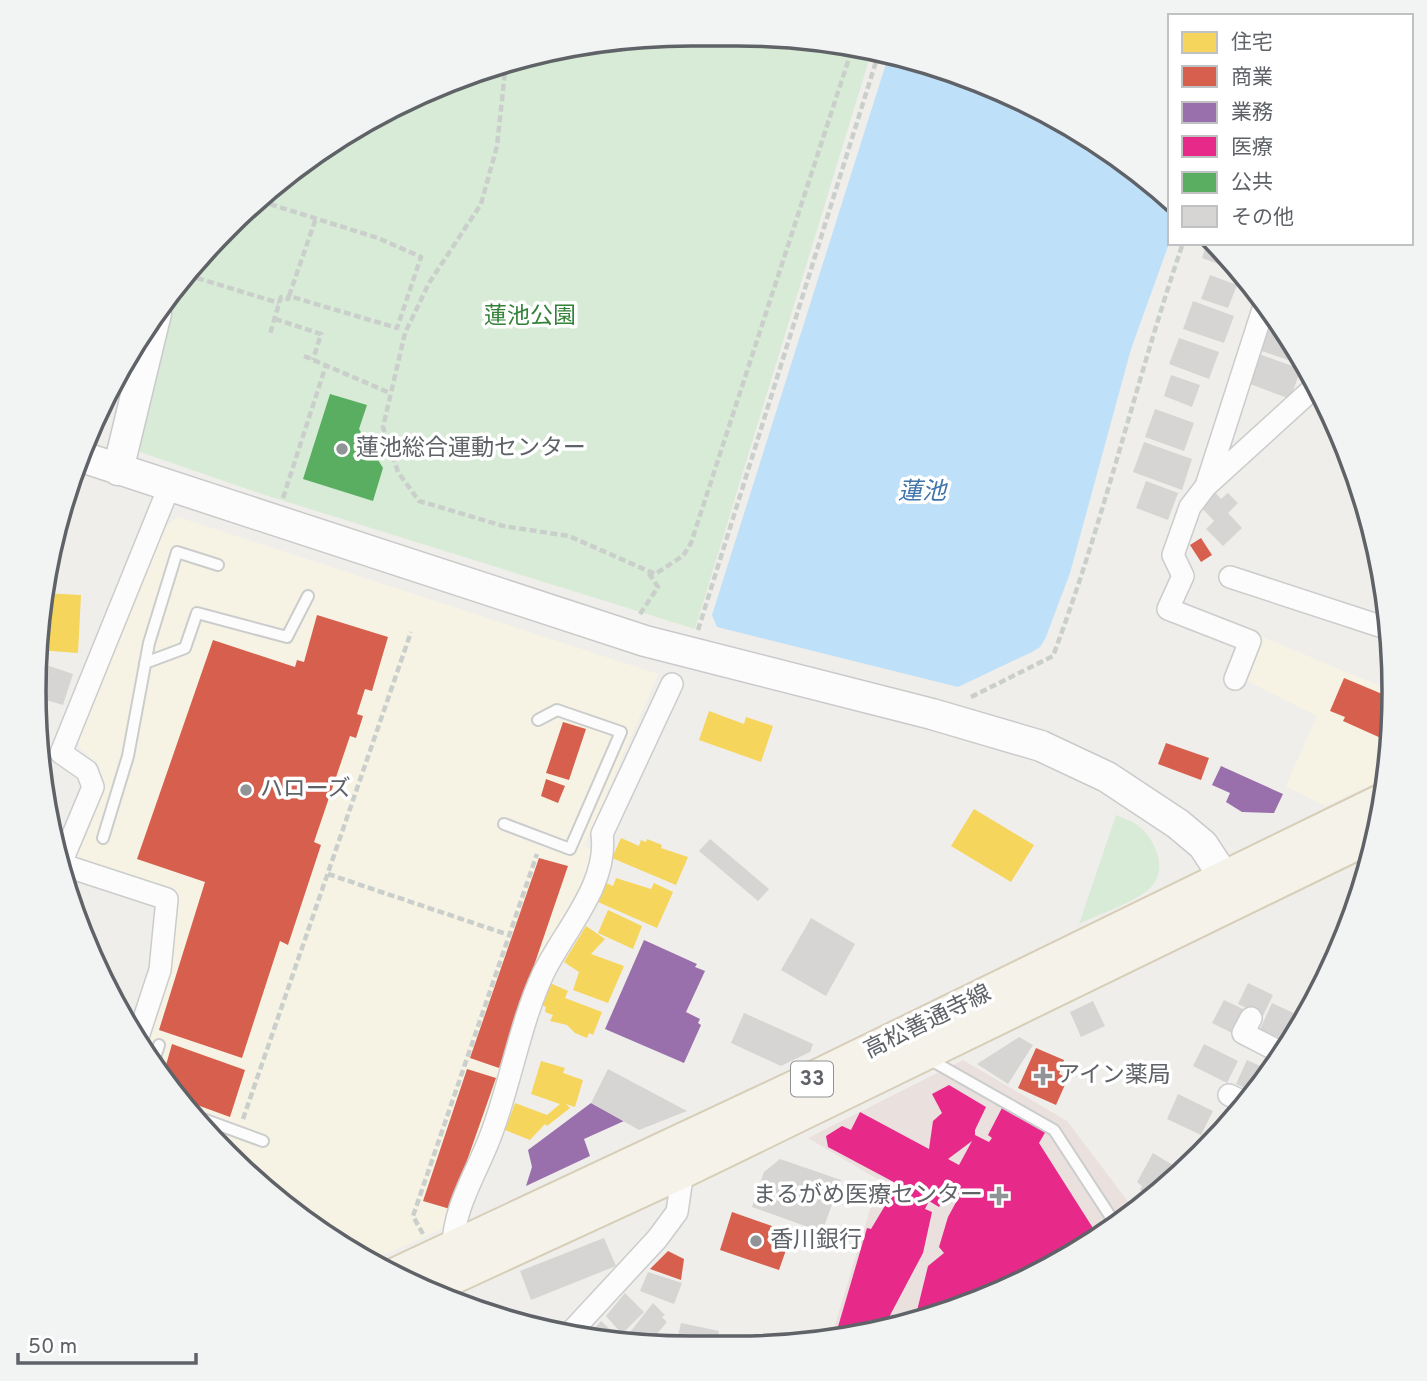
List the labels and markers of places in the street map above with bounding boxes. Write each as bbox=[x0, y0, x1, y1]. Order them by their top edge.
place label: 蓮池総合運動センター bbox=[356, 435, 586, 464]
marker: 蓮池総合運動センター bbox=[334, 441, 350, 457]
place label: ハローズ bbox=[260, 776, 351, 805]
marker: ハローズ bbox=[238, 782, 254, 798]
place label: アイン薬局 bbox=[1057, 1062, 1171, 1091]
marker: アイン薬局 bbox=[1035, 1068, 1051, 1084]
place label: まるがめ医療センター bbox=[753, 1182, 983, 1211]
marker: まるがめ医療センター bbox=[989, 1186, 1009, 1206]
place label: 香川銀行 bbox=[770, 1227, 862, 1256]
marker: 香川銀行 bbox=[748, 1233, 764, 1249]

